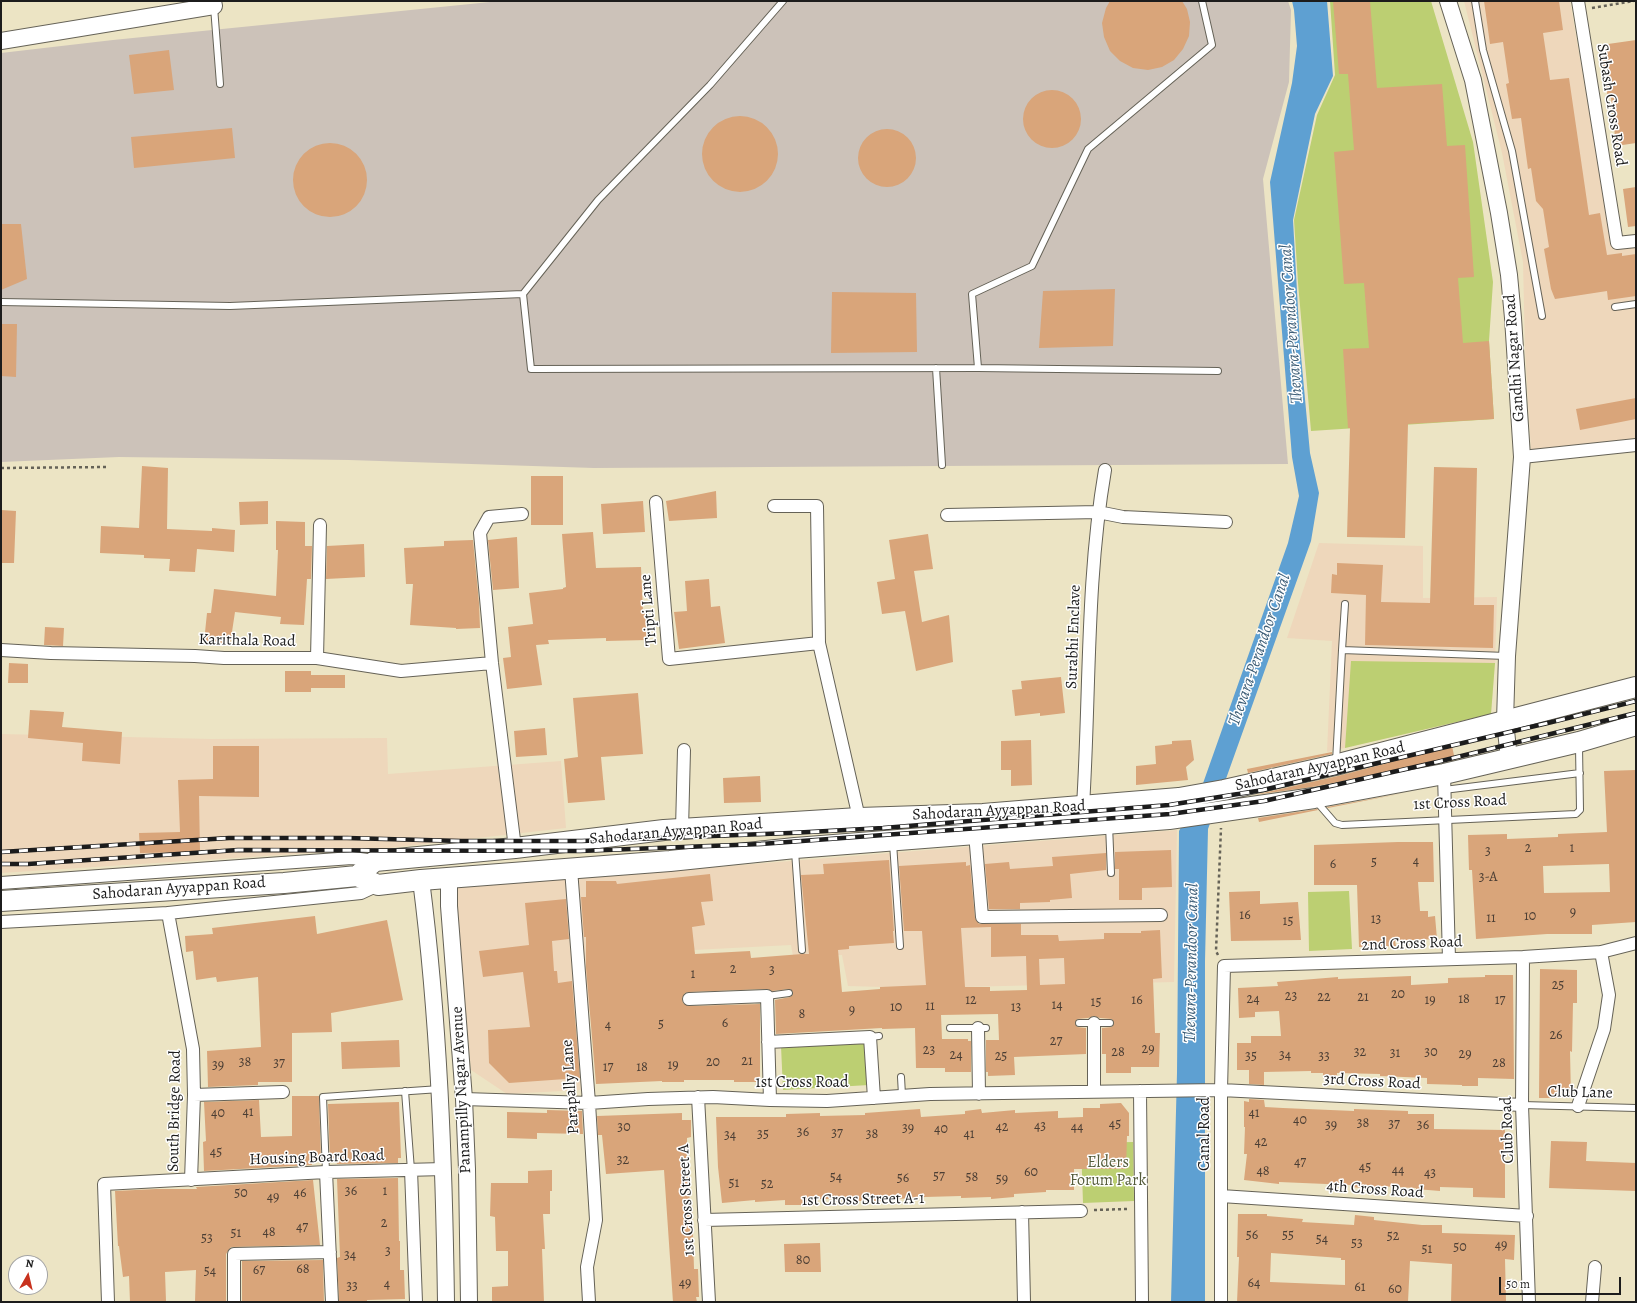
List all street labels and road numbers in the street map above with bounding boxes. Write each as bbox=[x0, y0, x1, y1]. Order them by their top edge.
street label: Subash Cross Road bbox=[1592, 42, 1630, 168]
street label: Gandhi Nagar Road bbox=[1501, 293, 1529, 423]
street label: Tripti Lane bbox=[636, 573, 662, 647]
street label: Surabhi Enclave bbox=[1063, 584, 1085, 690]
street label: Karithala Road bbox=[198, 631, 296, 651]
street label: Sahodaran Ayyappan Road bbox=[1233, 738, 1407, 796]
street label: 1st Cross Road bbox=[1413, 791, 1507, 815]
street label: Sahodaran Ayyappan Road bbox=[912, 797, 1086, 825]
street label: Sahodaran Ayyappan Road bbox=[589, 815, 763, 849]
street label: Sahodaran Ayyappan Road bbox=[92, 873, 266, 905]
street label: 2nd Cross Road bbox=[1361, 933, 1463, 955]
street label: Panampilly Nagar Avenue bbox=[448, 1006, 476, 1174]
street label: Parapally Lane bbox=[558, 1039, 584, 1135]
street label: South Bridge Road bbox=[164, 1050, 186, 1172]
street label: 3rd Cross Road bbox=[1323, 1070, 1421, 1094]
street label: 1st Cross Road bbox=[755, 1073, 849, 1093]
street label: Club Lane bbox=[1547, 1083, 1613, 1103]
street label: Club Road bbox=[1497, 1096, 1519, 1164]
street label: Canal Road bbox=[1195, 1097, 1215, 1171]
street label: 1st Cross Street A bbox=[674, 1144, 700, 1256]
street label: Housing Board Road bbox=[249, 1146, 385, 1170]
street label: 4th Cross Road bbox=[1326, 1177, 1424, 1203]
street label: 1st Cross Street A-1 bbox=[802, 1189, 924, 1211]

